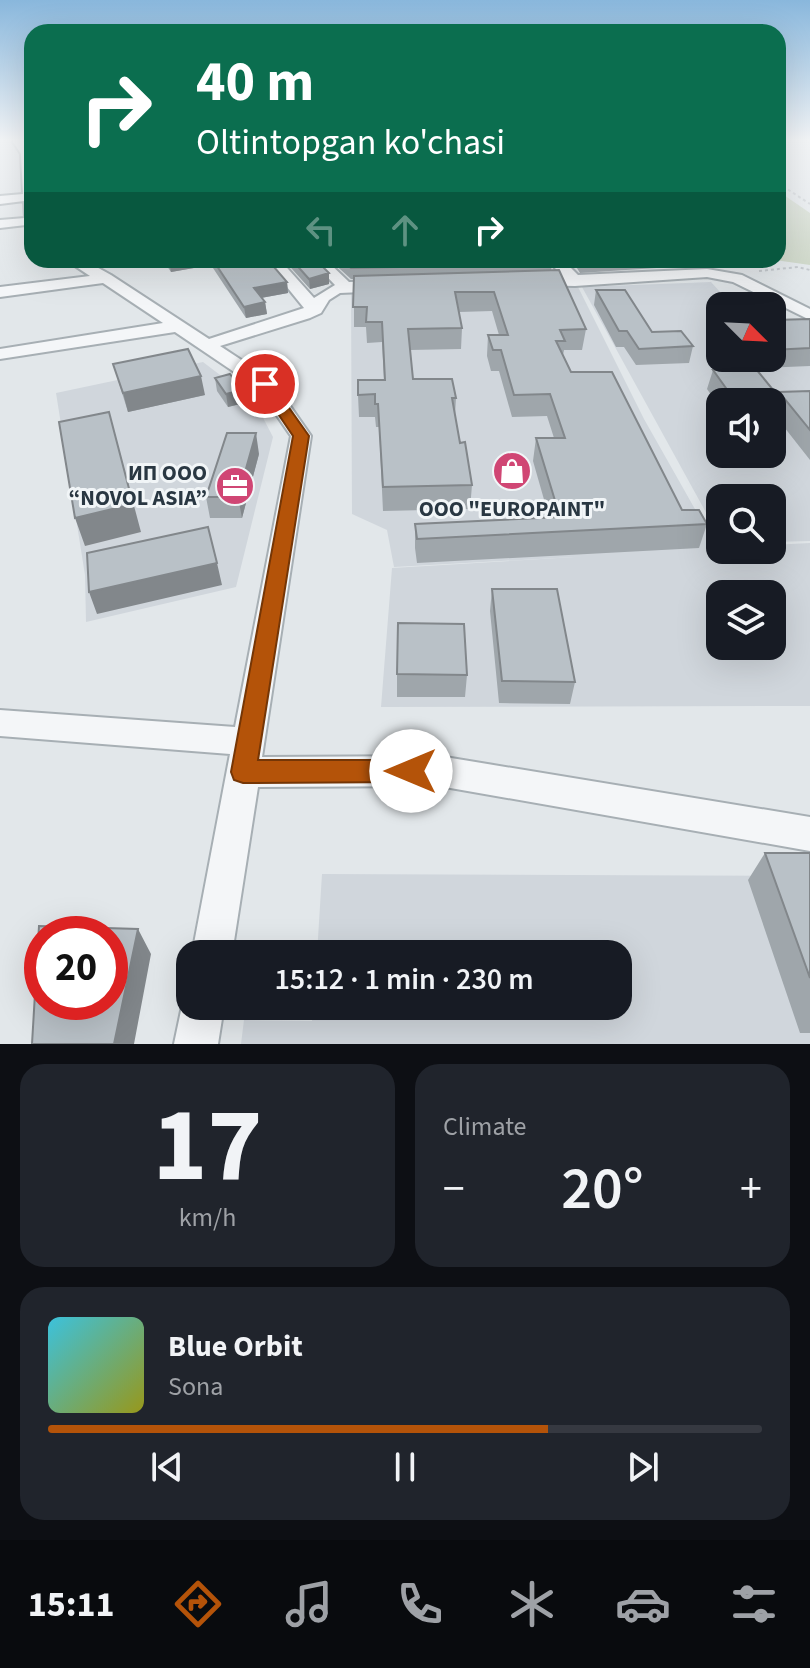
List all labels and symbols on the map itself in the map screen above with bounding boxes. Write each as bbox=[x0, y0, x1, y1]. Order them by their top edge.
north arrow bbox=[706, 292, 786, 372]
pin bbox=[231, 350, 299, 418]
shop icon: OOO "EUROPAINT" bbox=[491, 450, 533, 492]
place label: ИП ООО “NOVOL ASIA” bbox=[68, 457, 207, 514]
office icon: ИП ООО “NOVOL ASIA” bbox=[214, 465, 256, 507]
place label: OOO "EUROPAINT" bbox=[419, 493, 605, 525]
position arrow bbox=[369, 729, 453, 813]
speed limit sign: 20 bbox=[24, 916, 128, 1020]

